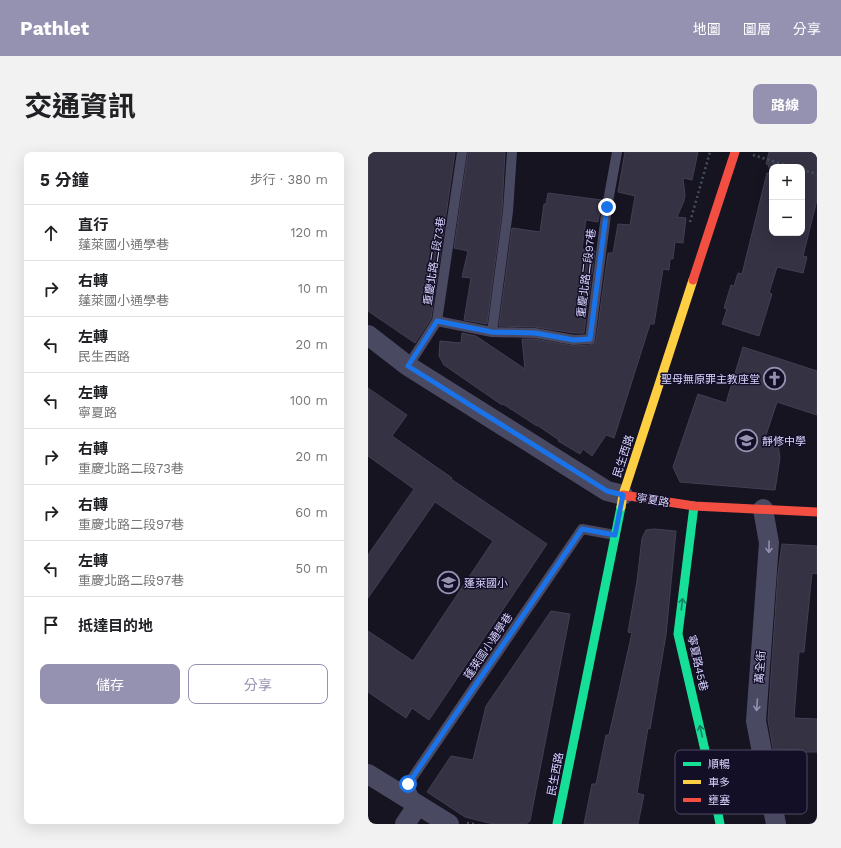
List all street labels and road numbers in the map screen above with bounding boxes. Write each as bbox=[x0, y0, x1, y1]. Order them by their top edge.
street label: 重慶北路二段73巷 bbox=[421, 216, 448, 306]
street label: 重慶北路二段97巷 bbox=[575, 228, 598, 318]
street label: 民生西路 bbox=[610, 433, 636, 479]
street label: 寧夏路 bbox=[636, 491, 670, 509]
street label: 蓬萊國小通學巷 bbox=[461, 611, 515, 682]
street label: 寧夏路45巷 bbox=[685, 634, 710, 692]
street label: 萬全街 bbox=[753, 650, 768, 684]
street label: 民生西路 bbox=[545, 751, 566, 797]

